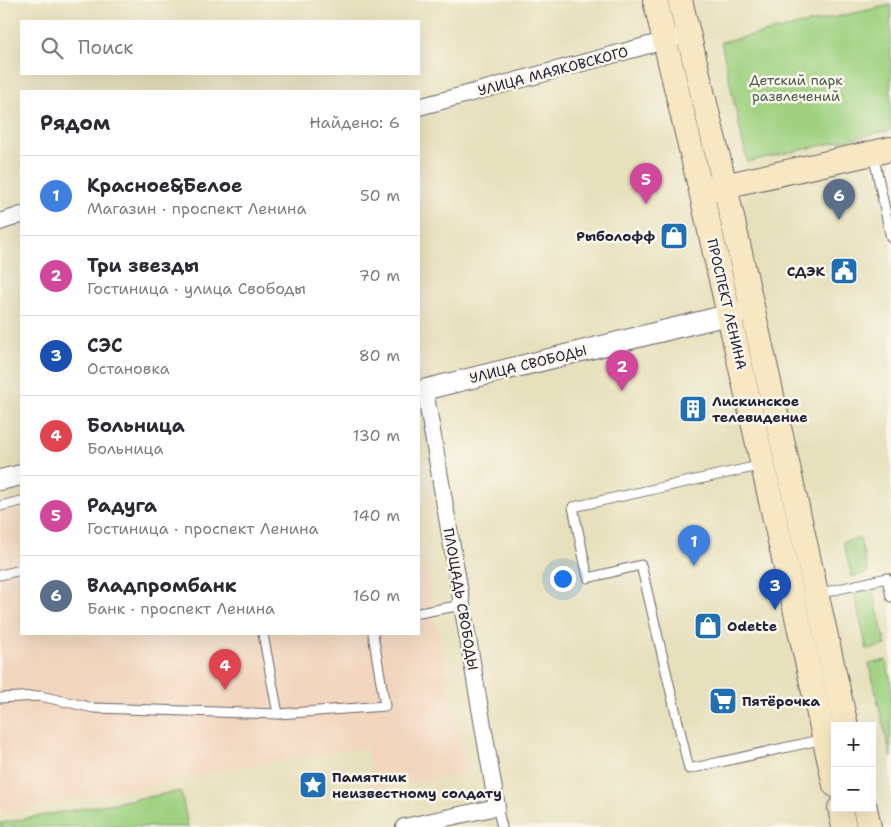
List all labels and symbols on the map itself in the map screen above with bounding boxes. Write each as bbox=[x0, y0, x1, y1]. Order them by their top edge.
street label: УЛИЦА МАЯКОВСКОГО bbox=[476, 42, 630, 100]
park label: Детский парк развлечений bbox=[749, 71, 843, 105]
pin: 5 bbox=[630, 163, 662, 204]
pin: 6 bbox=[823, 179, 855, 220]
shop icon: Рыболофф bbox=[659, 221, 689, 251]
place label: Рыболофф bbox=[576, 227, 655, 245]
street label: ПРОСПЕКТ ЛЕНИНА bbox=[703, 237, 751, 371]
public building icon: СДЭК bbox=[829, 256, 859, 286]
place label: СДЭК bbox=[787, 262, 825, 280]
street label: УЛИЦА СВОБОДЫ bbox=[468, 341, 588, 387]
pin: 2 bbox=[606, 350, 638, 391]
place label: Лискинское телевидение bbox=[712, 392, 808, 426]
building icon: Лискинское телевидение bbox=[678, 394, 708, 424]
pin: 1 bbox=[678, 525, 710, 566]
street label: ПЛОЩАДЬ СВОБОДЫ bbox=[440, 526, 482, 672]
your location bbox=[550, 566, 576, 592]
pin: 3 bbox=[759, 569, 791, 610]
shop icon: Odette bbox=[693, 611, 723, 641]
place label: Odette bbox=[727, 617, 777, 635]
pin: 4 bbox=[209, 649, 241, 690]
supermarket icon: Пятёрочка bbox=[708, 686, 738, 716]
place label: Пятёрочка bbox=[742, 692, 821, 710]
place label: Памятник неизвестному солдату bbox=[332, 768, 502, 802]
place icon: Памятник неизвестному солдату bbox=[298, 770, 328, 800]

